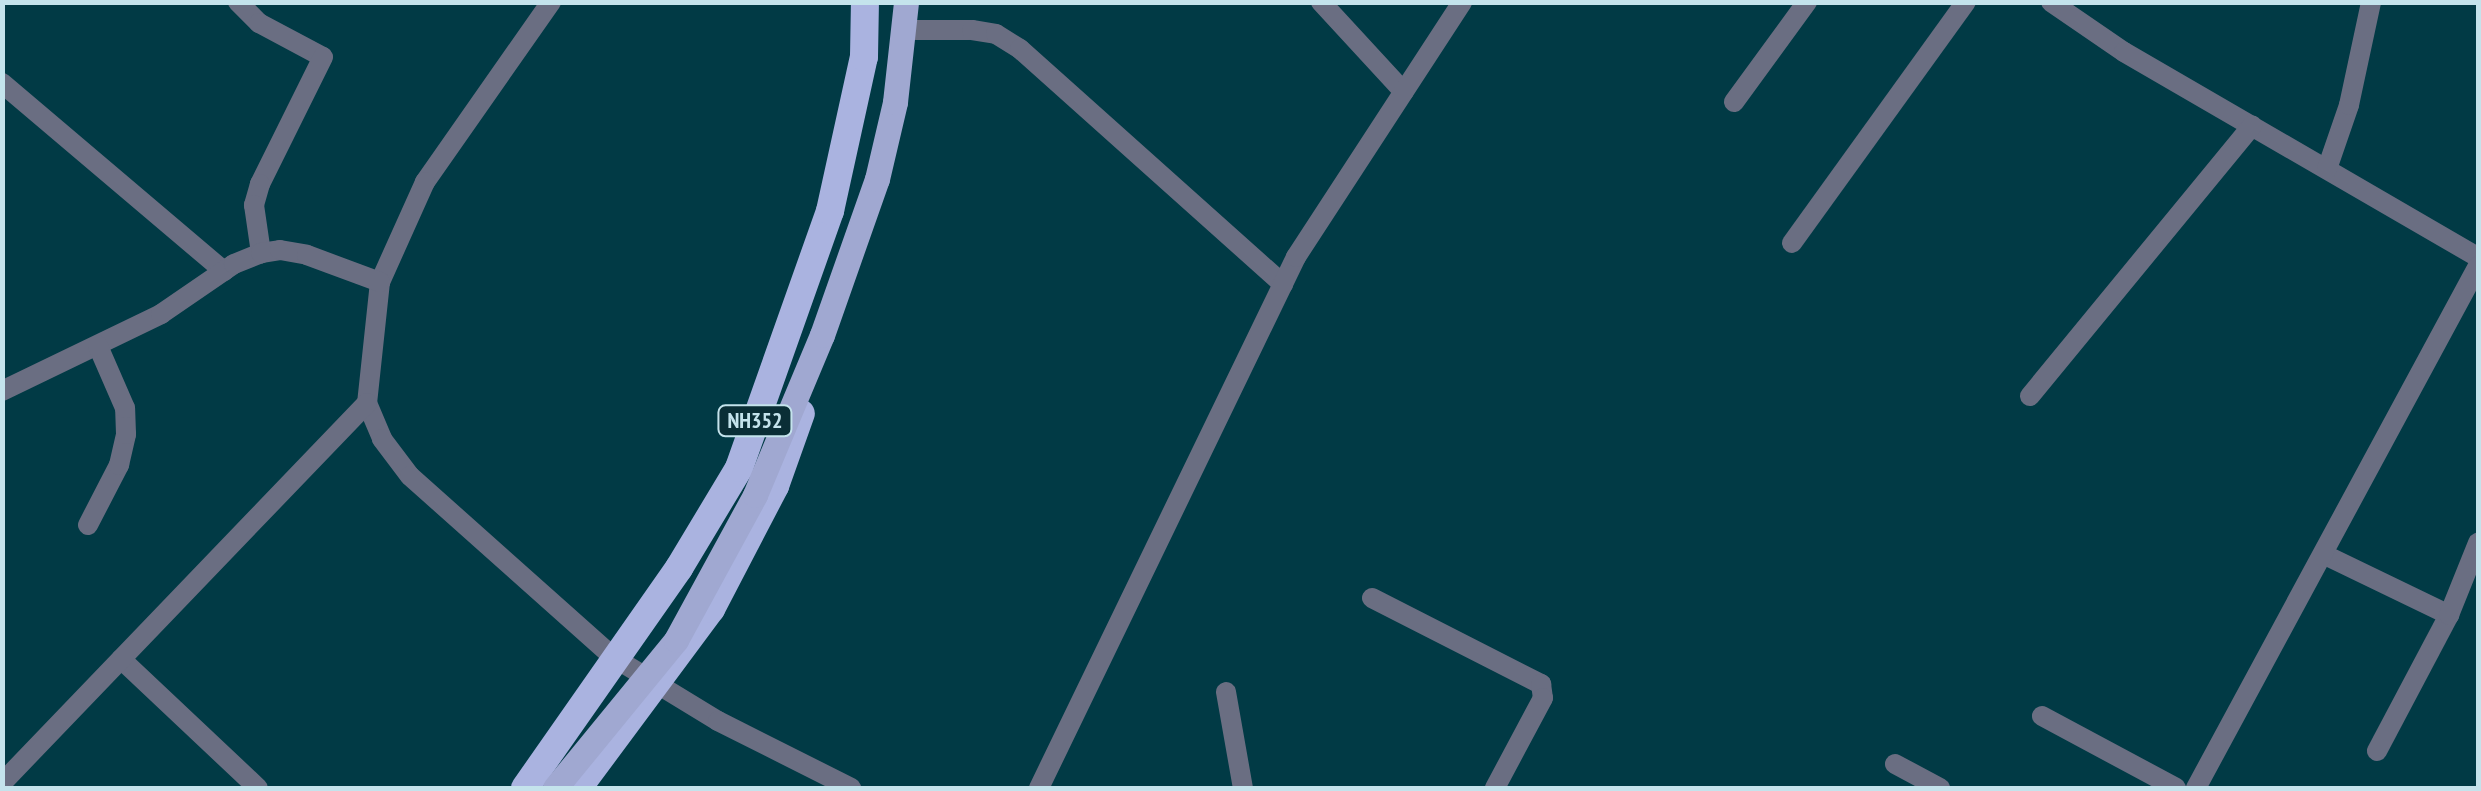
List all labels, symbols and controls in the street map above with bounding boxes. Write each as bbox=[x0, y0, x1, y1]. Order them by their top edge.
road number: NH352 bbox=[715, 404, 795, 438]

